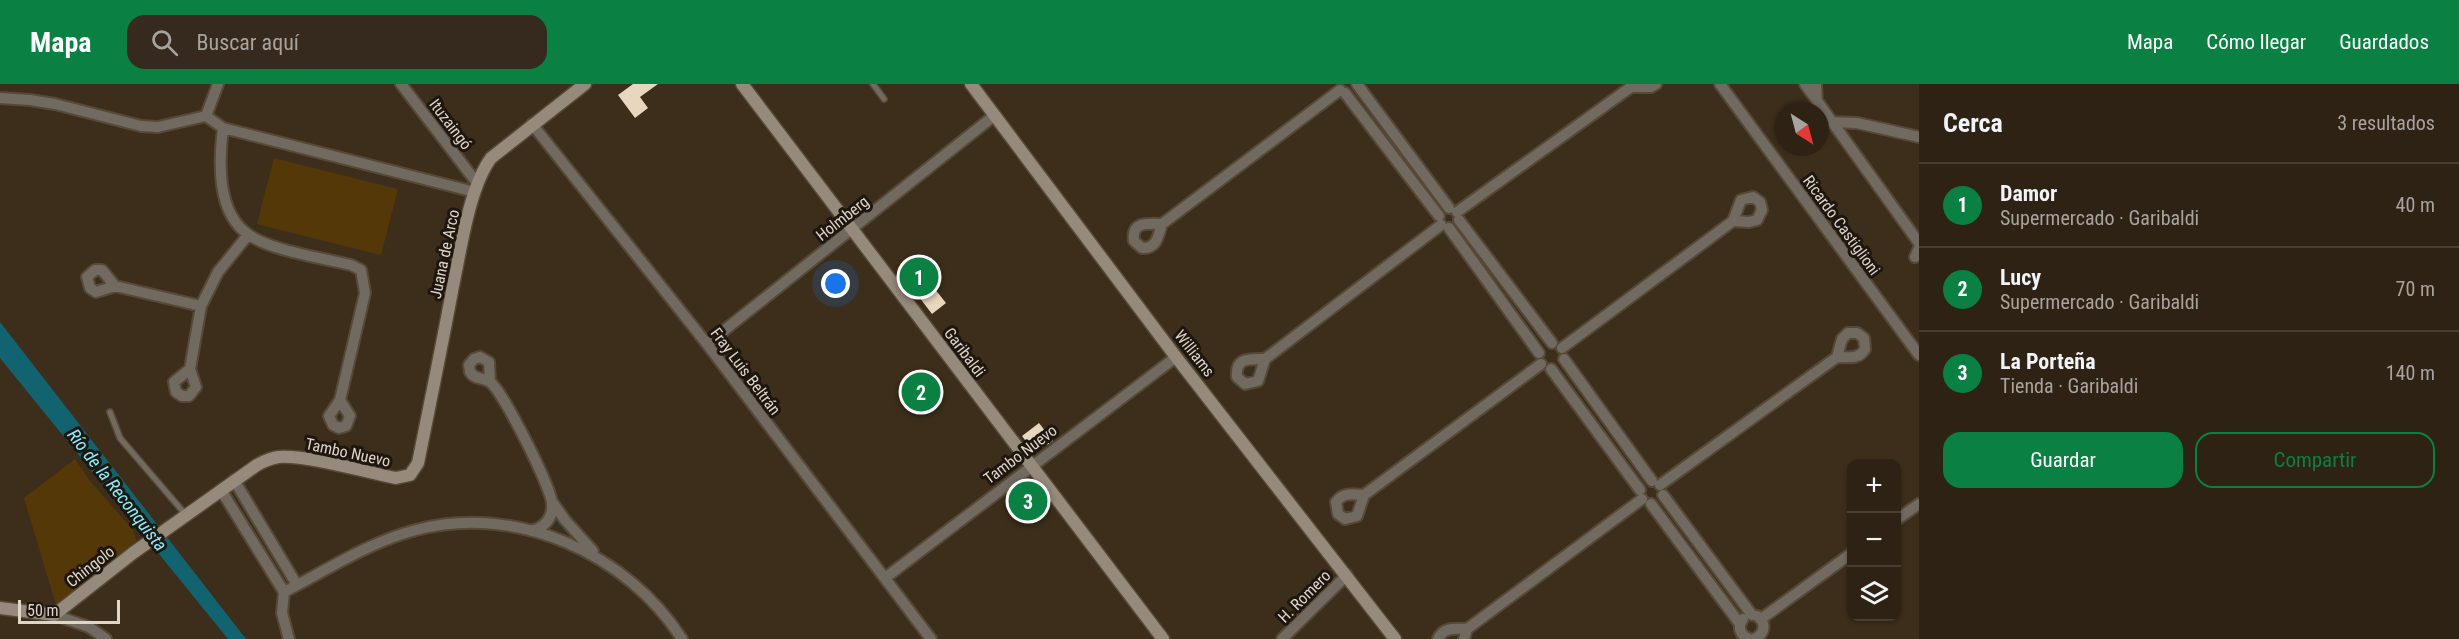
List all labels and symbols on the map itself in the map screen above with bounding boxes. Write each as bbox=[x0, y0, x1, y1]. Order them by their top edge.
street label: Ituzaingó bbox=[425, 95, 476, 153]
north arrow bbox=[1775, 102, 1829, 156]
street label: Ricardo Castiglioni bbox=[1799, 172, 1884, 279]
street label: Holmberg bbox=[812, 192, 872, 245]
street label: Juana de Arco bbox=[426, 208, 463, 300]
pin: 1 bbox=[900, 254, 938, 300]
your location bbox=[821, 269, 850, 298]
street label: Fray Luis Beltrán bbox=[707, 324, 785, 419]
street label: Garibaldi bbox=[940, 324, 989, 381]
street label: Williams bbox=[1171, 326, 1219, 380]
pin: 2 bbox=[902, 370, 940, 414]
street label: Tambo Nuevo bbox=[980, 421, 1061, 488]
water label: Río de la Reconquista bbox=[63, 424, 172, 555]
street label: Tambo Nuevo bbox=[304, 434, 392, 471]
pin: 3 bbox=[1008, 478, 1048, 524]
street label: Chingolo bbox=[62, 542, 118, 591]
street label: H. Romero bbox=[1274, 566, 1335, 627]
scale bar bbox=[18, 597, 120, 624]

